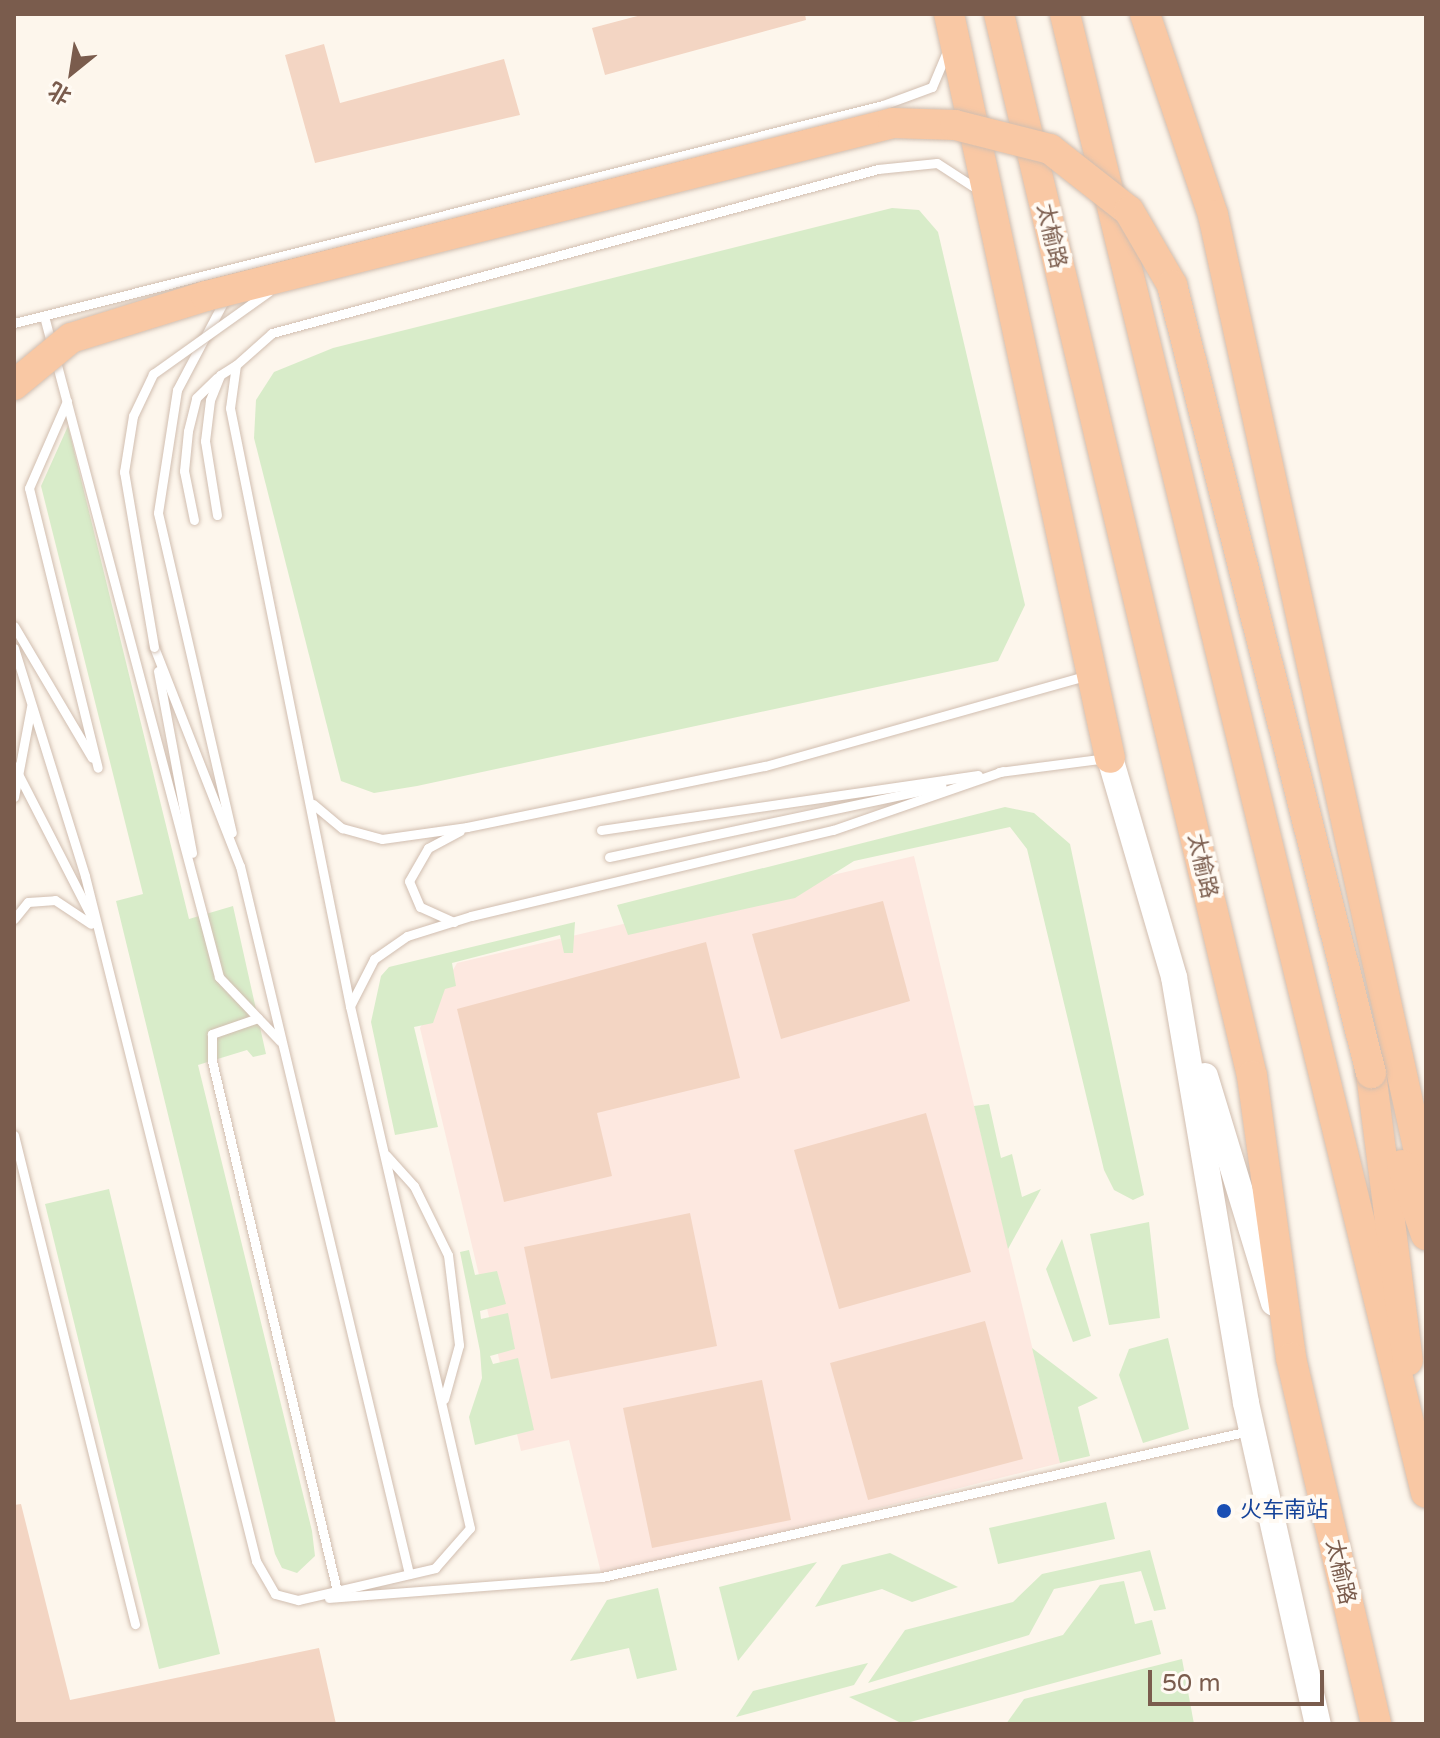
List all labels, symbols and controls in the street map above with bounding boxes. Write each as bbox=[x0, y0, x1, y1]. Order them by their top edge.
north arrow bbox=[32, 32, 112, 112]
text: 北 bbox=[44, 76, 76, 110]
street label: 太榆路 bbox=[1031, 201, 1071, 271]
street label: 太榆路 bbox=[1182, 831, 1222, 901]
place label: 火车南站 bbox=[1240, 1498, 1328, 1524]
marker: 火车南站 bbox=[1215, 1502, 1233, 1520]
street label: 太榆路 bbox=[1320, 1537, 1360, 1607]
scale bar bbox=[1152, 1654, 1328, 1704]
text: 50 m bbox=[1162, 1669, 1220, 1698]

